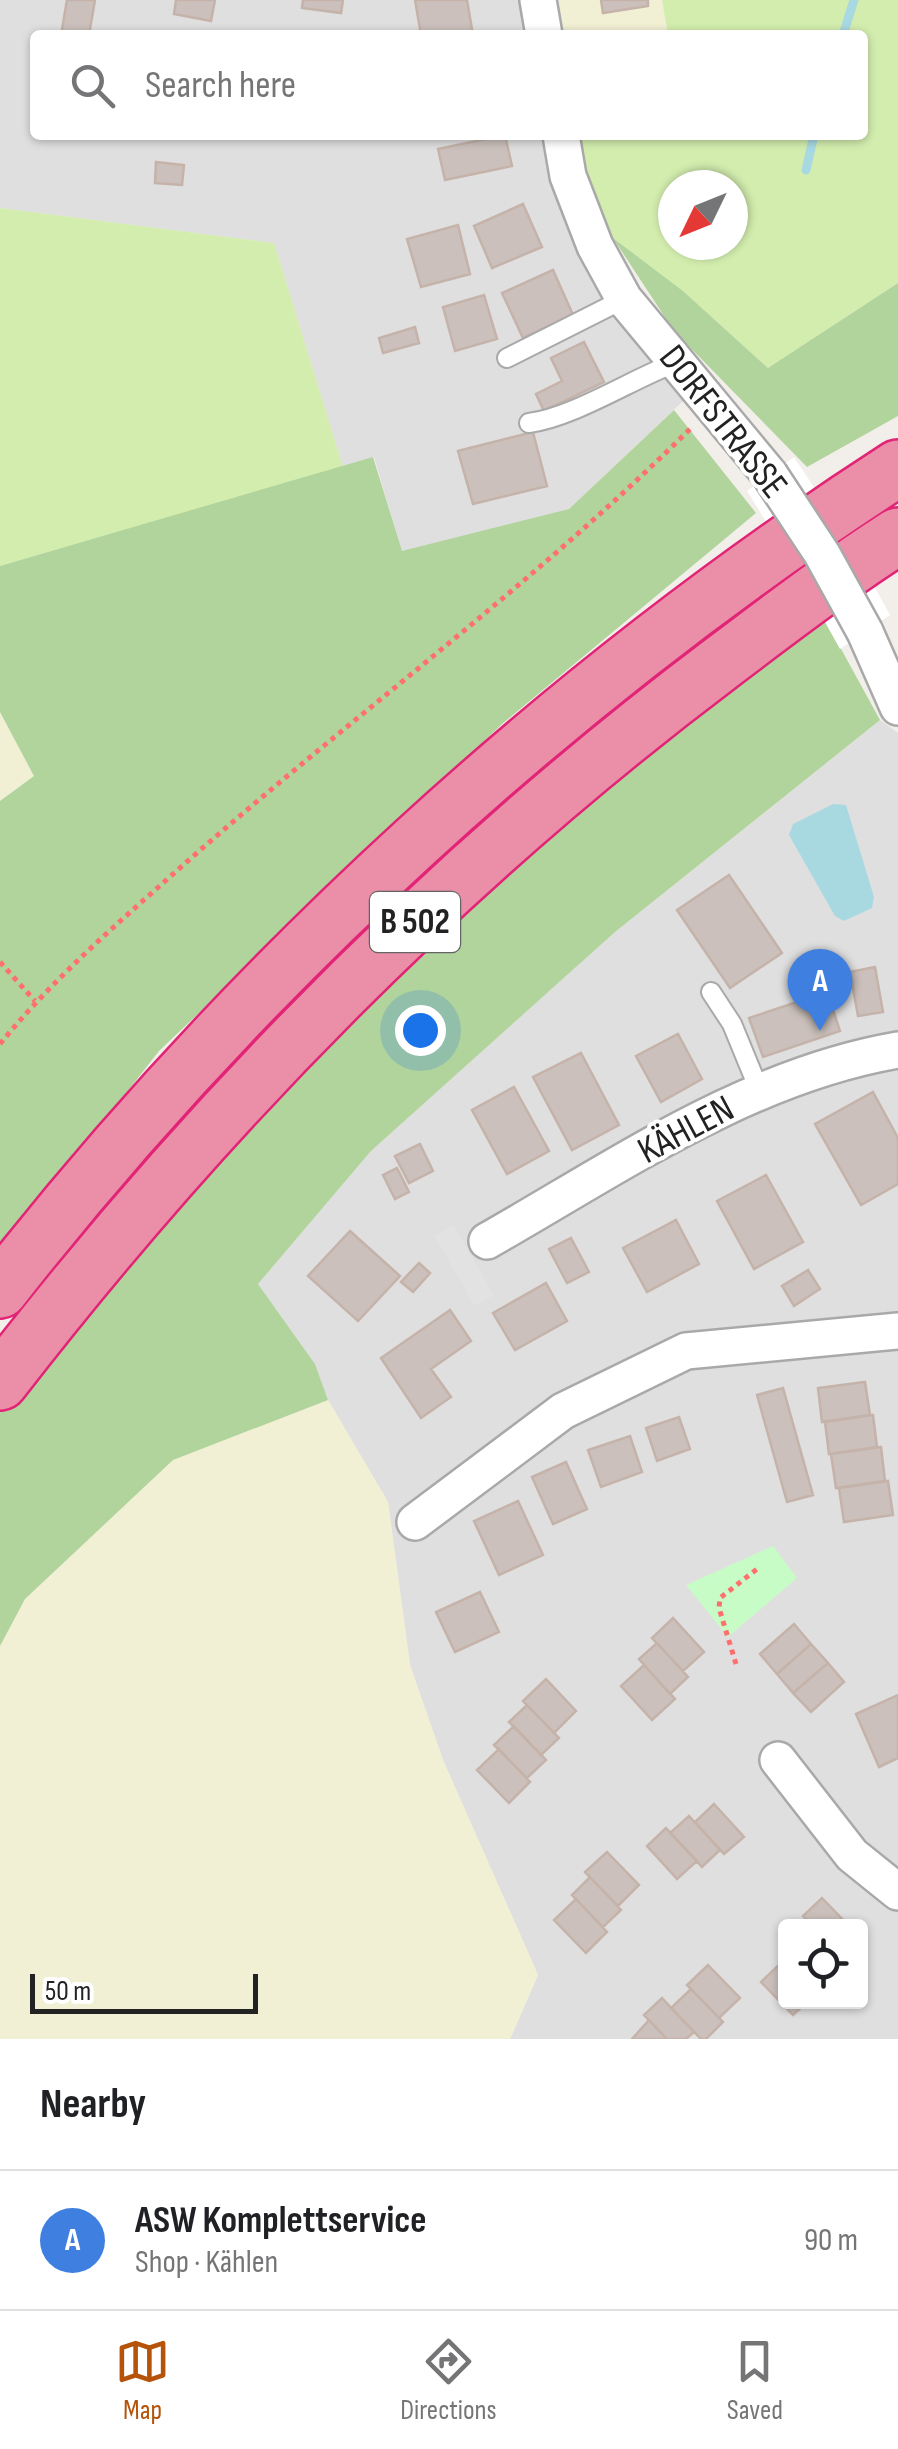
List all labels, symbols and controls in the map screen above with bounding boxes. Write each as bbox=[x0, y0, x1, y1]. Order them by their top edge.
search box bbox=[30, 30, 868, 140]
icon: search bbox=[65, 58, 120, 113]
text: Search here bbox=[145, 63, 296, 108]
north arrow bbox=[658, 170, 748, 260]
street label: DORFSTRASSE bbox=[649, 337, 797, 507]
road number: B 502 bbox=[370, 892, 460, 952]
pin: A bbox=[788, 948, 852, 1031]
your location bbox=[395, 1005, 446, 1056]
street label: KÄHLEN bbox=[630, 1086, 742, 1174]
map controls bbox=[778, 1919, 868, 2009]
button: locate bbox=[778, 1919, 868, 2009]
scale bar bbox=[30, 1969, 258, 2014]
text: 50 m bbox=[45, 1975, 91, 2008]
text: Nearby bbox=[40, 2079, 146, 2130]
text: ASW Komplettservice bbox=[135, 2198, 426, 2243]
text: A bbox=[65, 2221, 80, 2260]
text: 90 m bbox=[804, 2221, 858, 2260]
text: Shop · Kählen bbox=[135, 2243, 278, 2282]
tab: Map bbox=[115, 2334, 170, 2427]
tab: Directions bbox=[400, 2334, 497, 2427]
tab: Saved bbox=[727, 2334, 783, 2427]

